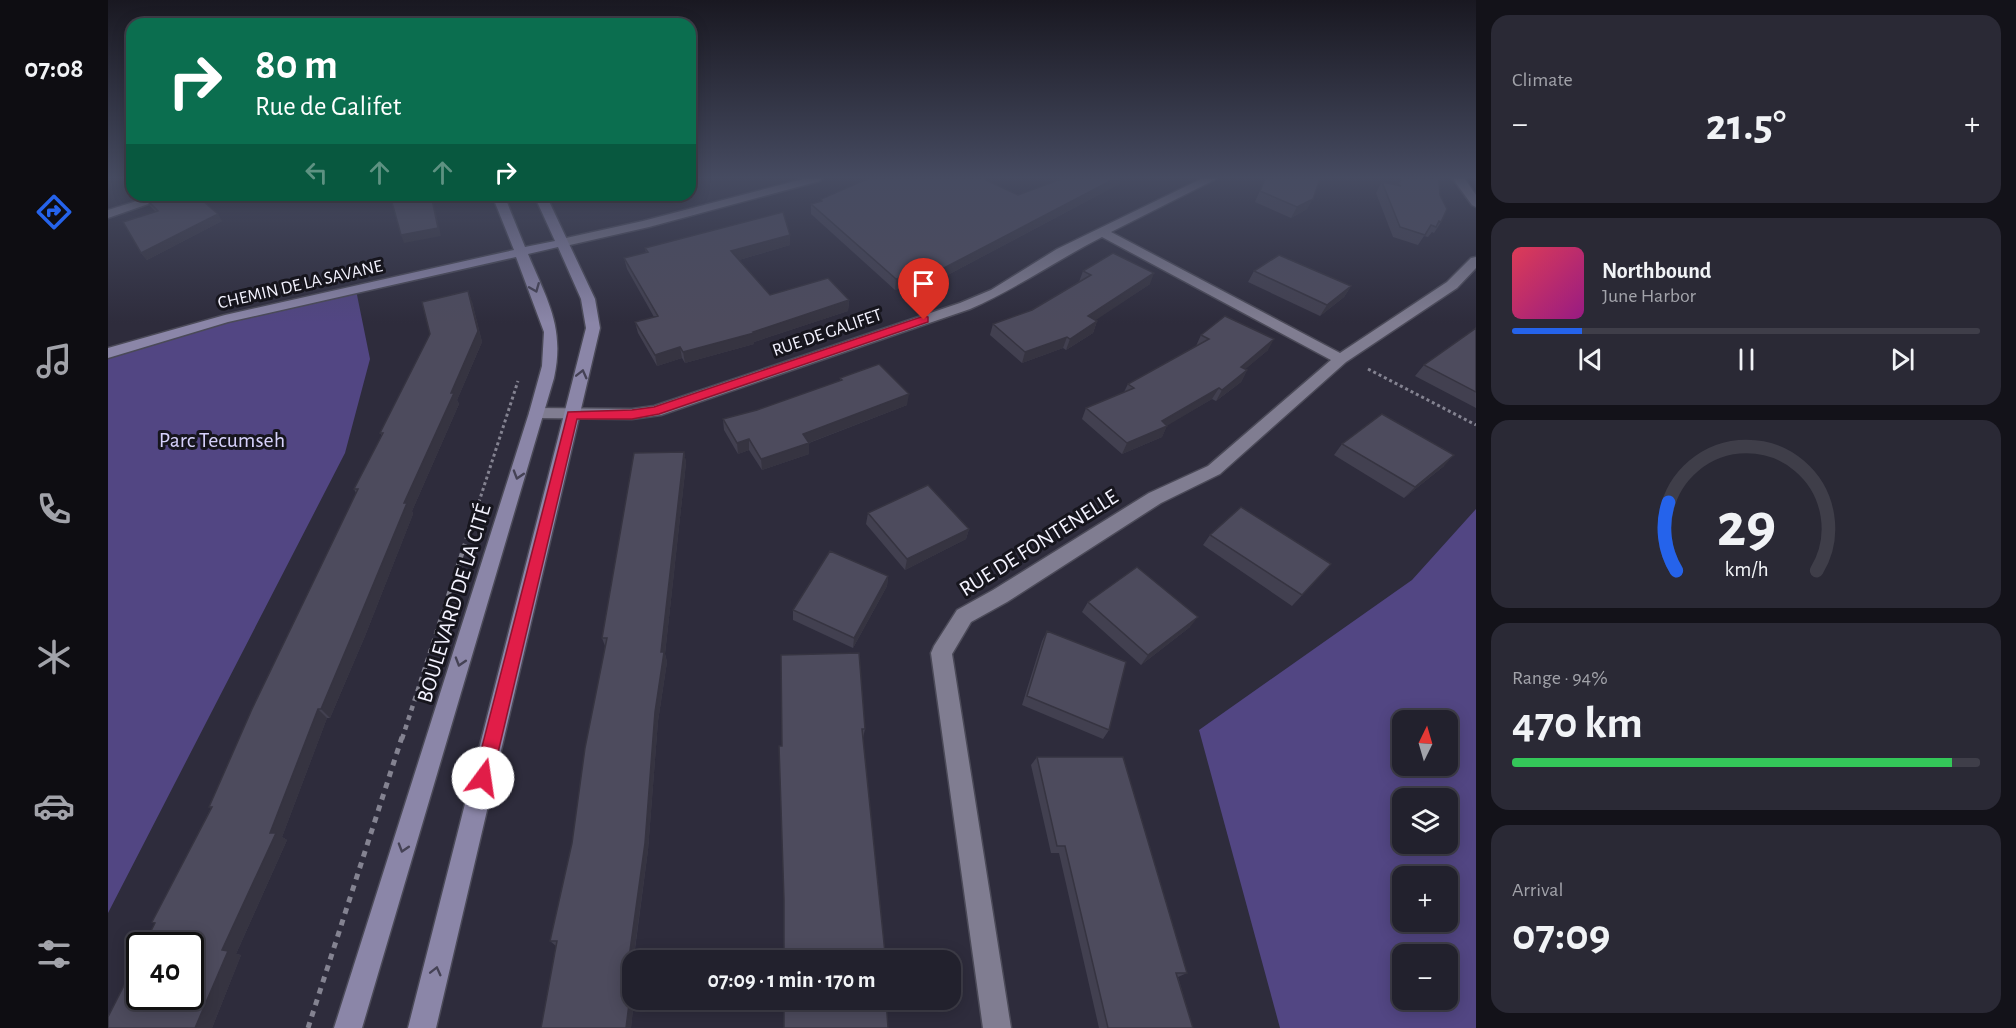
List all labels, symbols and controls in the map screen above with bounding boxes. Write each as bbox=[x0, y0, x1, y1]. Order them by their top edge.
icon: right bbox=[156, 42, 234, 120]
text: 80 m bbox=[255, 44, 338, 86]
text: 07:08 bbox=[24, 55, 84, 82]
text: Climate bbox=[1512, 70, 1573, 90]
text: Rue de Galifet bbox=[255, 93, 401, 120]
text: 21.5° bbox=[1706, 103, 1786, 148]
text: − bbox=[1512, 108, 1528, 141]
text: + bbox=[1964, 108, 1980, 141]
icon: left bbox=[300, 156, 333, 189]
icon: ahead bbox=[363, 156, 396, 189]
icon: ahead bbox=[426, 156, 459, 189]
icon: right bbox=[489, 156, 522, 189]
icon: directions bbox=[33, 191, 75, 233]
street label: CHEMIN DE LA SAVANE bbox=[216, 257, 385, 313]
pin bbox=[898, 258, 949, 320]
text: Northbound bbox=[1602, 260, 1711, 282]
icon: arrive bbox=[907, 267, 940, 300]
one-way arrow bbox=[528, 282, 540, 293]
text: June Harbor bbox=[1602, 286, 1696, 306]
street label: RUE DE GALIFET bbox=[770, 306, 885, 360]
icon: music bbox=[33, 340, 75, 382]
icon: previous bbox=[1574, 343, 1607, 376]
icon: pause bbox=[1730, 343, 1763, 376]
icon: next bbox=[1886, 343, 1919, 376]
one-way arrow bbox=[575, 369, 588, 379]
park label: Parc Tecumseh bbox=[159, 429, 285, 451]
one-way arrow bbox=[512, 469, 525, 480]
street label: RUE DE FONTENELLE bbox=[955, 485, 1122, 600]
icon: phone bbox=[33, 488, 75, 530]
text: 29 bbox=[1716, 495, 1776, 557]
street label: BOULEVARD DE LA CITÉ bbox=[412, 501, 495, 705]
text: km/h bbox=[1724, 559, 1768, 580]
icon: climate bbox=[33, 636, 75, 678]
one-way arrow bbox=[455, 656, 467, 667]
text: Range · 94% bbox=[1512, 668, 1608, 688]
text: 470 km bbox=[1512, 701, 1643, 746]
north arrow bbox=[1392, 710, 1458, 776]
map controls bbox=[1392, 710, 1458, 1010]
position arrow bbox=[451, 746, 515, 810]
icon: car bbox=[33, 785, 75, 827]
button: layers bbox=[1392, 788, 1458, 854]
one-way arrow bbox=[398, 842, 410, 853]
button: + bbox=[1392, 866, 1458, 932]
text: Arrival bbox=[1512, 880, 1563, 900]
text: 07:09 bbox=[1512, 913, 1610, 958]
speed limit sign: 40 bbox=[126, 932, 204, 1010]
icon: filters bbox=[33, 933, 75, 975]
button: − bbox=[1392, 944, 1458, 1010]
one-way arrow bbox=[429, 966, 442, 976]
text: 07:09 · 1 min · 170 m bbox=[708, 969, 875, 991]

